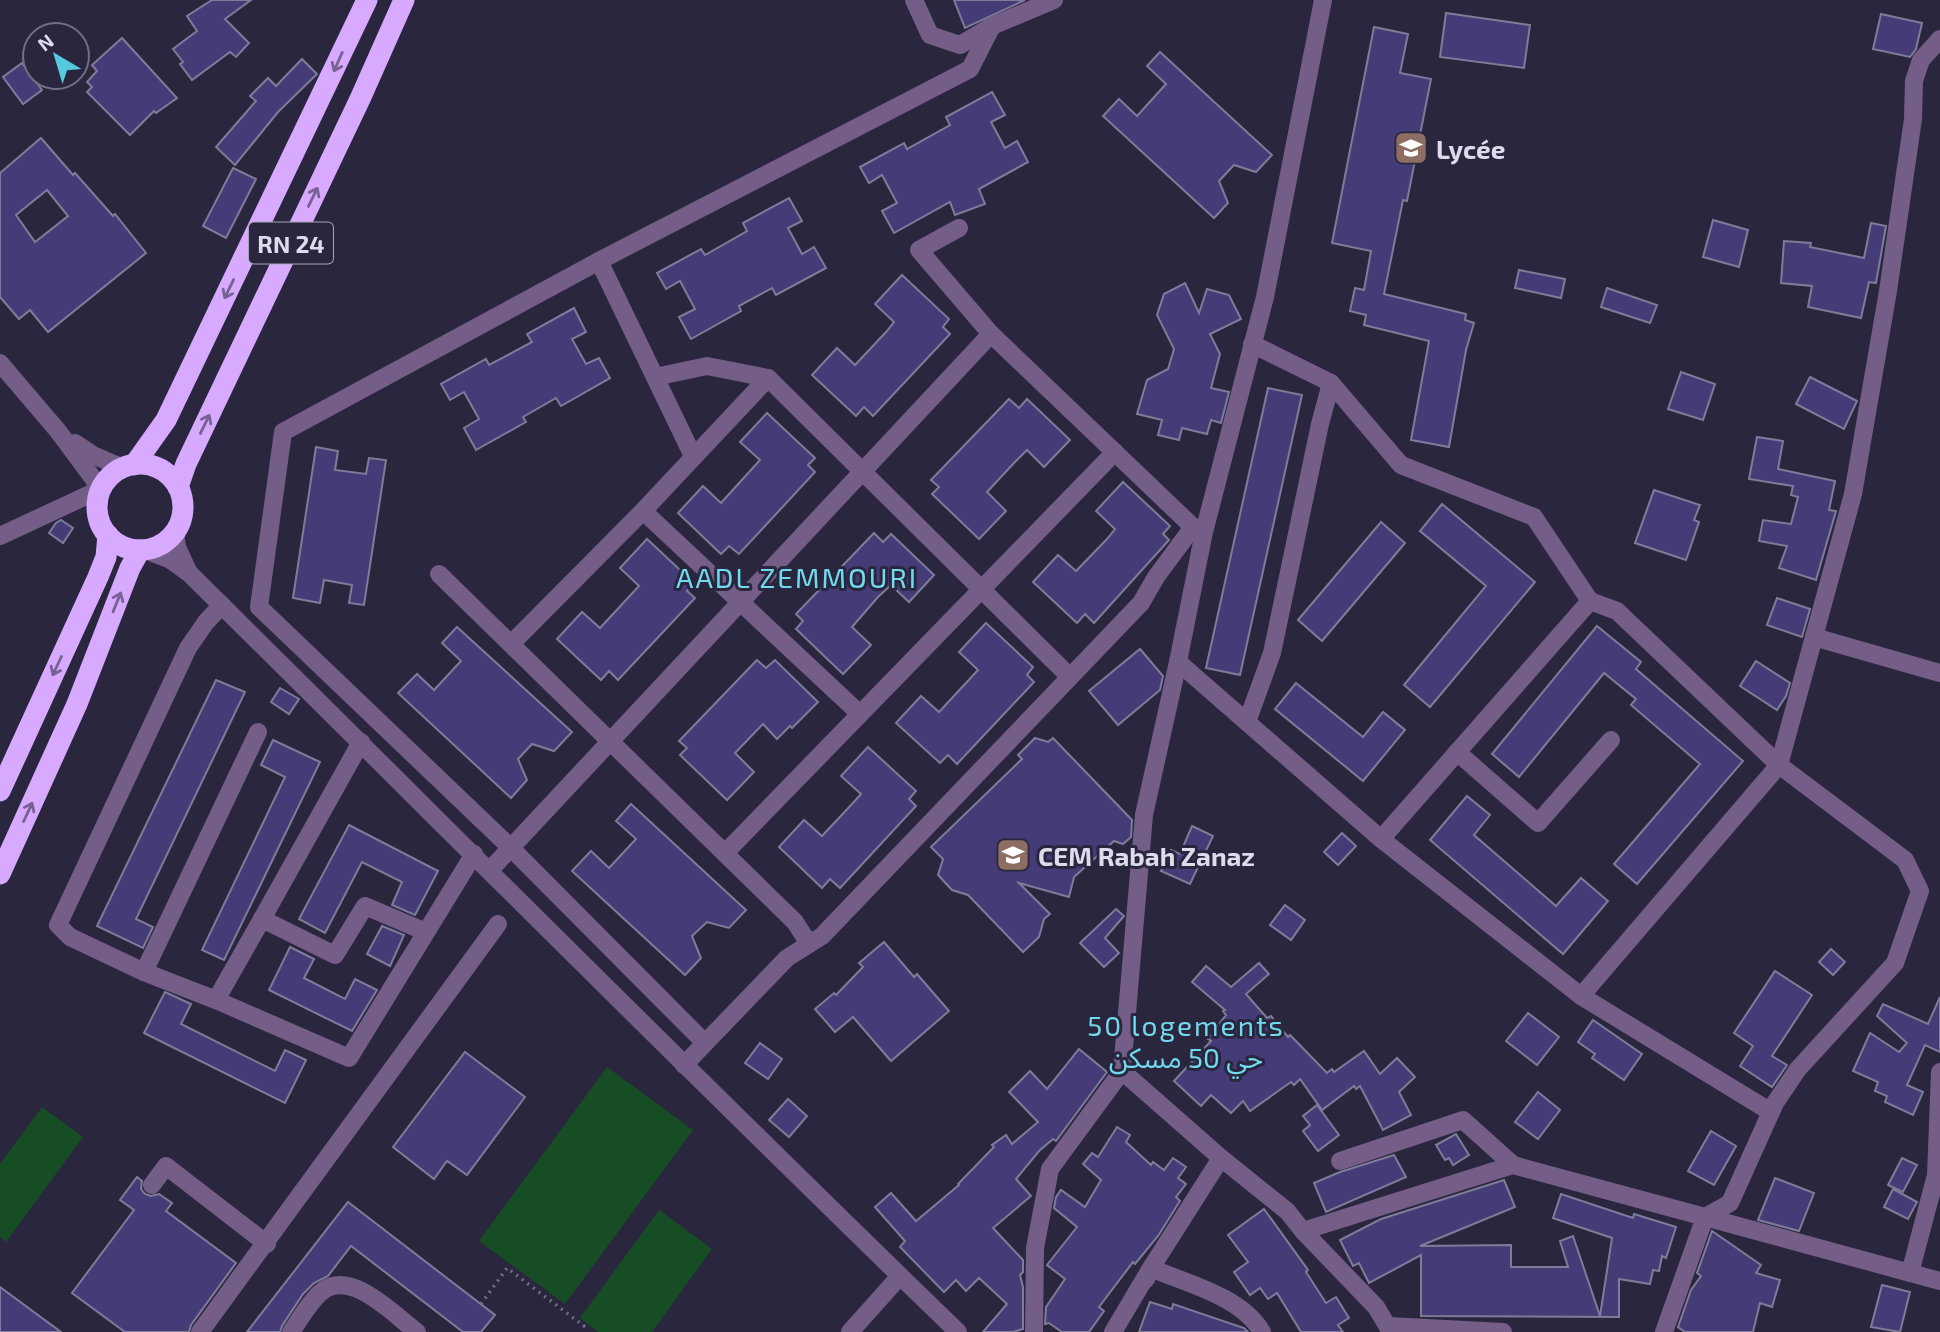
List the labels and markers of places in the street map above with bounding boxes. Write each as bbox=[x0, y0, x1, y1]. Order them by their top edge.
school or university icon: Lycée bbox=[1392, 129, 1430, 167]
place label: Lycée bbox=[1436, 133, 1505, 165]
school or university icon: CEM Rabah Zanaz bbox=[994, 836, 1032, 874]
place label: CEM Rabah Zanaz bbox=[1038, 840, 1255, 871]

